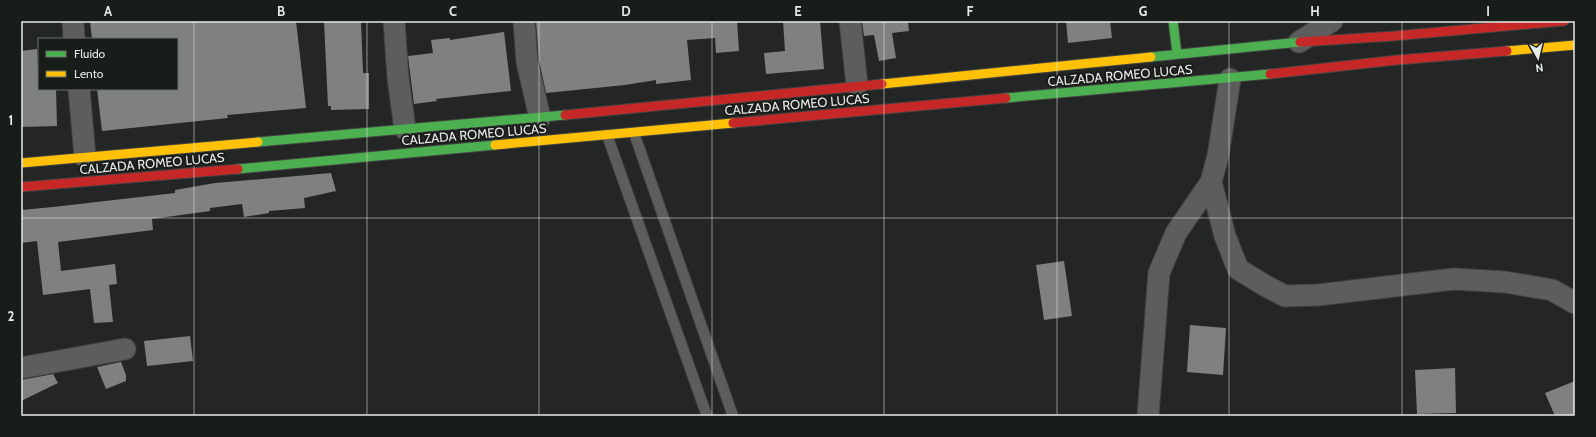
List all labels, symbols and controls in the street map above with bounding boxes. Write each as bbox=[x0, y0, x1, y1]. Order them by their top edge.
text: A bbox=[104, 3, 113, 19]
text: B bbox=[277, 3, 285, 19]
text: C bbox=[449, 3, 457, 19]
text: D bbox=[621, 3, 631, 19]
text: E bbox=[794, 3, 802, 19]
text: F bbox=[967, 3, 974, 19]
text: G bbox=[1139, 3, 1148, 19]
text: H bbox=[1310, 3, 1320, 19]
text: I bbox=[1486, 3, 1490, 19]
legend bbox=[38, 38, 178, 90]
north arrow bbox=[1518, 38, 1558, 78]
text: Fluido bbox=[74, 46, 106, 61]
text: N bbox=[1535, 60, 1544, 75]
street label: CALZADA ROMEO LUCAS bbox=[1047, 61, 1194, 89]
text: Lento bbox=[74, 66, 104, 81]
street label: CALZADA ROMEO LUCAS bbox=[724, 90, 871, 118]
text: 1 bbox=[9, 112, 13, 128]
street label: CALZADA ROMEO LUCAS bbox=[401, 120, 548, 148]
street label: CALZADA ROMEO LUCAS bbox=[79, 149, 226, 177]
text: 2 bbox=[8, 308, 15, 324]

